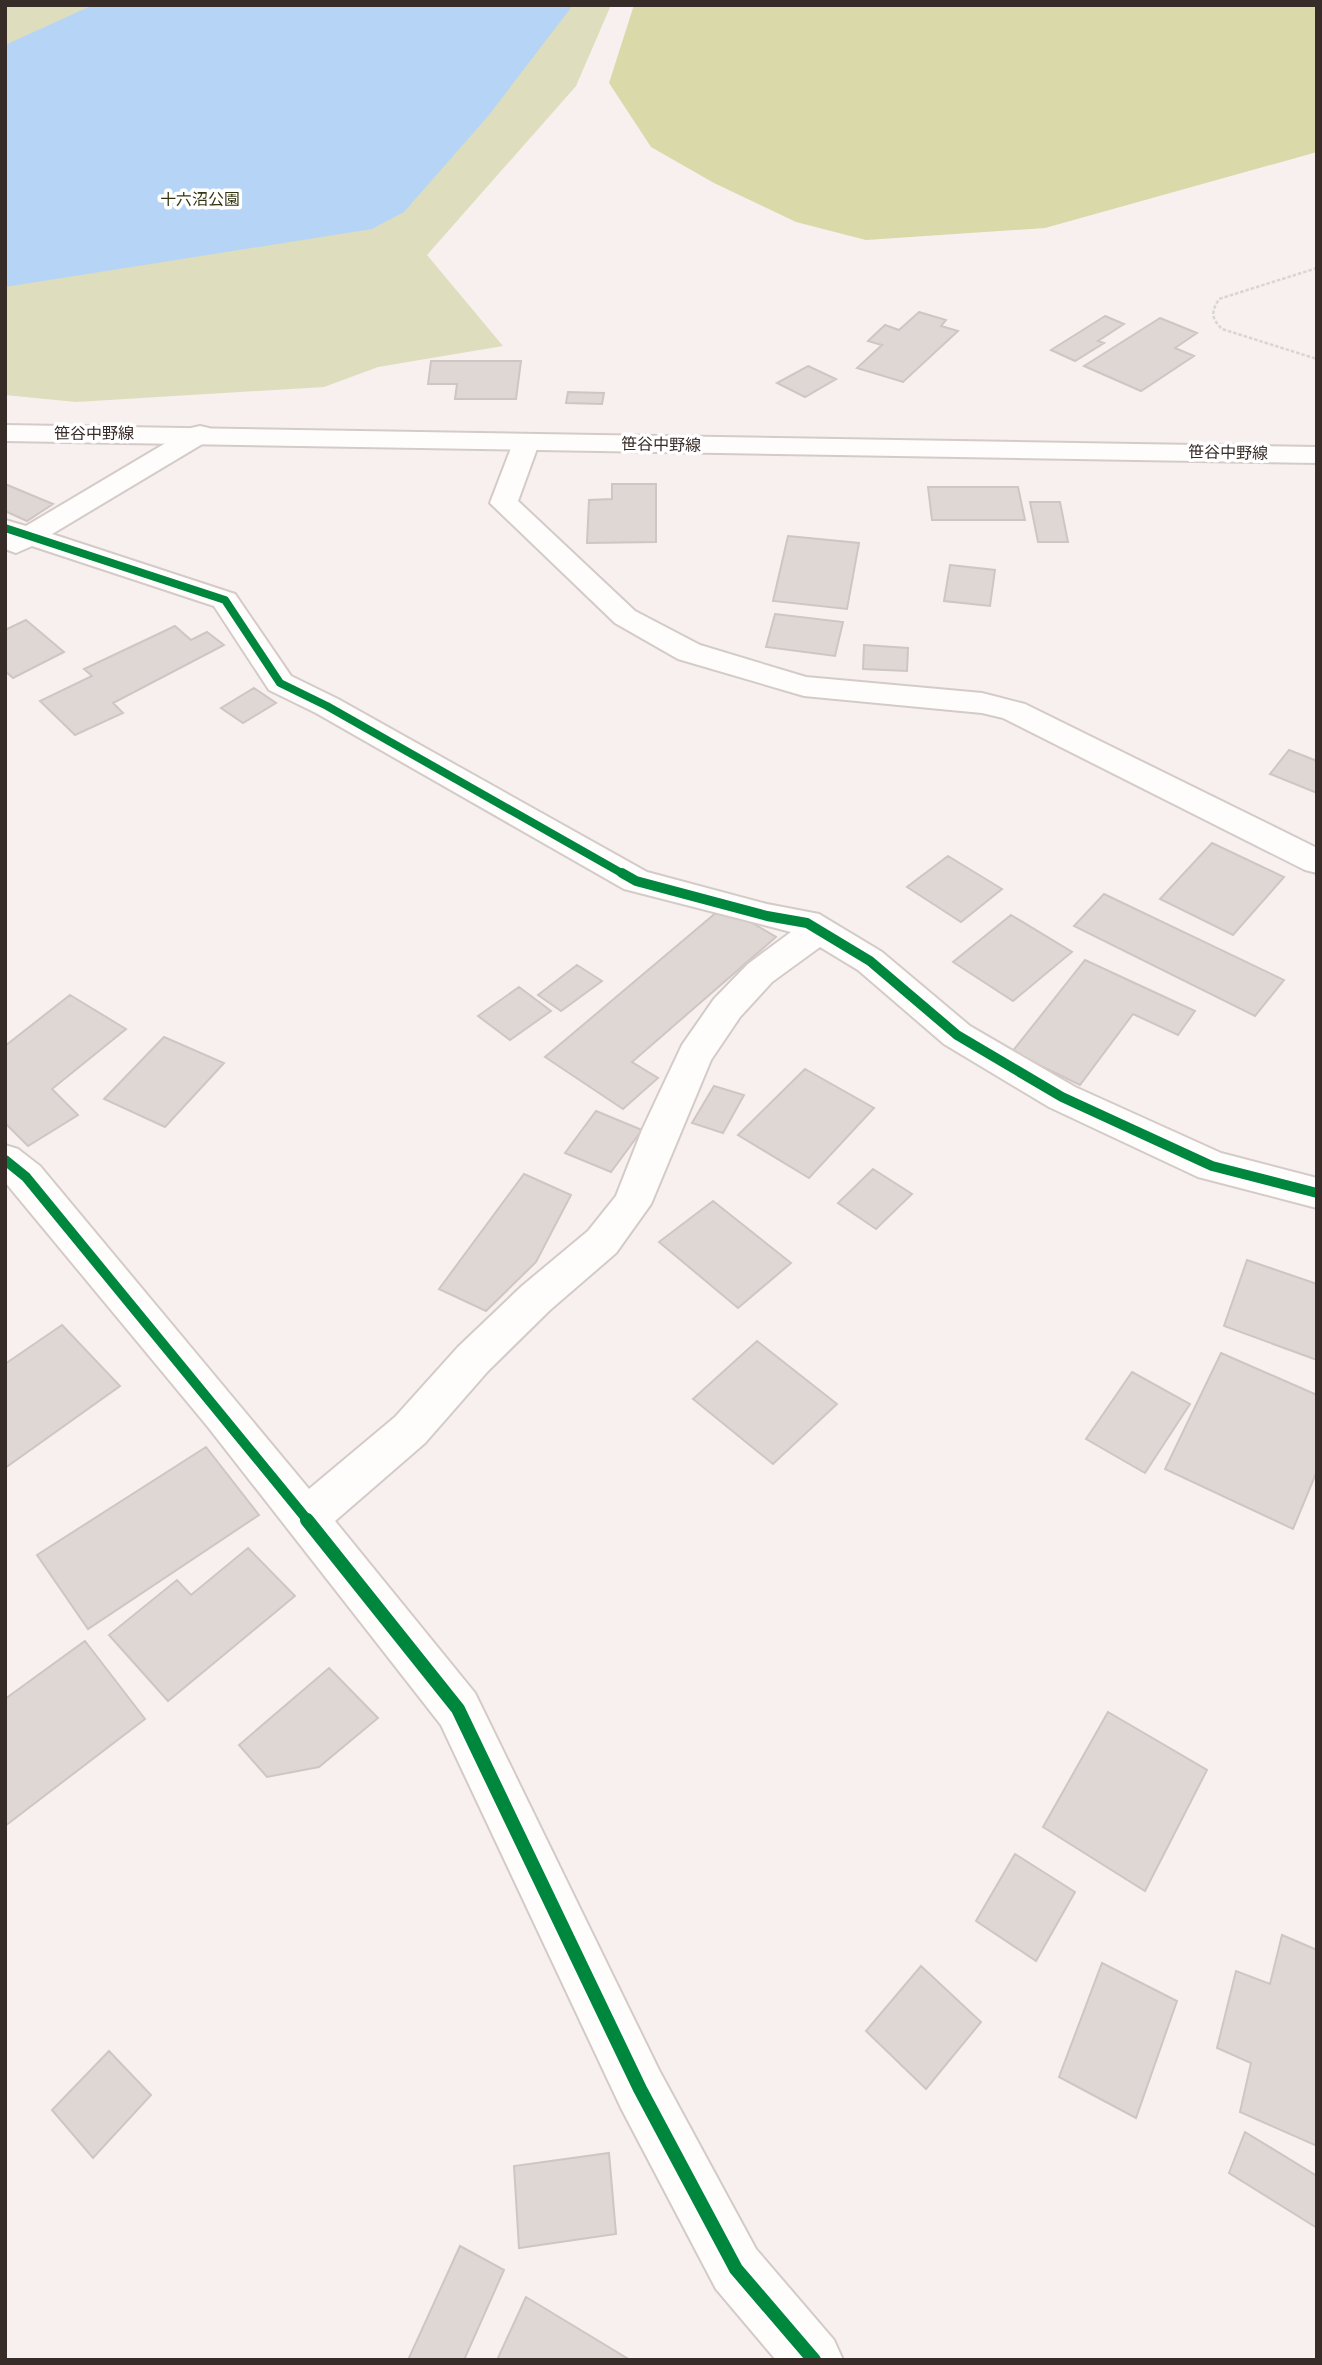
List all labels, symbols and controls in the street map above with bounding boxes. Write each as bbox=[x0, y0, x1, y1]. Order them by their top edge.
park label: 十六沼公園 bbox=[160, 189, 240, 211]
street label: 笹谷中野線 bbox=[54, 423, 134, 445]
street label: 笹谷中野線 bbox=[621, 433, 701, 457]
street label: 笹谷中野線 bbox=[1188, 441, 1268, 465]

